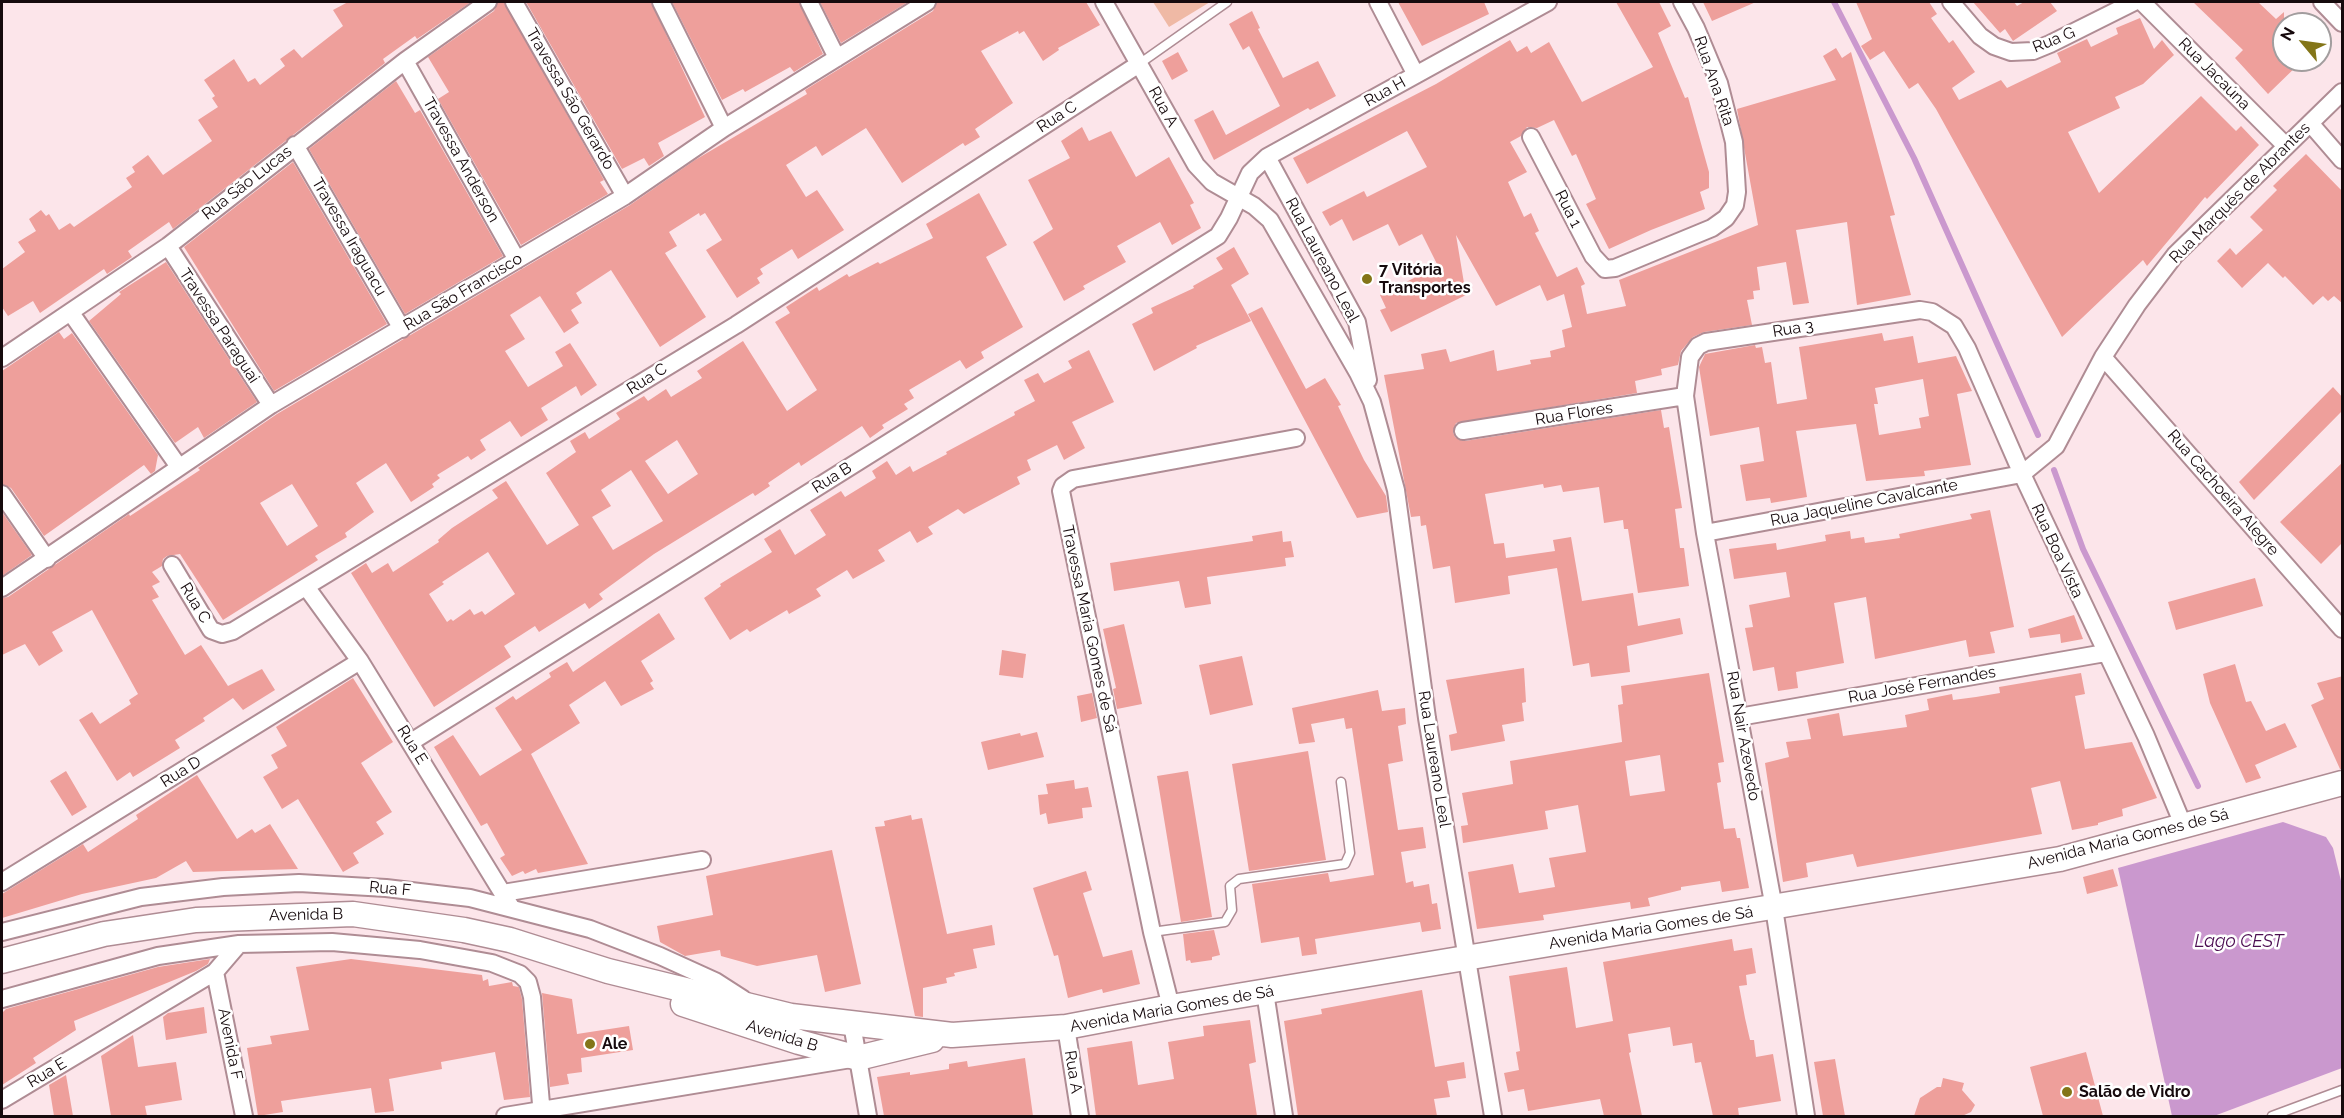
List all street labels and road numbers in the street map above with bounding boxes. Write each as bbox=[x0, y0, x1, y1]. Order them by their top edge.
street label: Rua G bbox=[2030, 23, 2078, 57]
street label: Travessa São Gerardo bbox=[522, 25, 618, 173]
street label: Rua Ana Rita bbox=[1690, 34, 1738, 128]
street label: Rua Jacaúna bbox=[2174, 34, 2254, 114]
street label: Rua H bbox=[1361, 73, 1409, 111]
street label: Rua A bbox=[1144, 83, 1182, 131]
street label: Travessa Anderson bbox=[419, 94, 503, 226]
street label: Rua C bbox=[1033, 97, 1081, 137]
street label: Rua Marquês de Abrantes bbox=[2166, 119, 2314, 267]
street label: Rua São Lucas bbox=[198, 142, 296, 224]
street label: Travessa Iraguacu bbox=[307, 175, 391, 299]
street label: Rua 1 bbox=[1550, 187, 1586, 231]
street label: Rua Laureano Leal bbox=[1281, 194, 1363, 326]
street label: Rua São Francisco bbox=[400, 249, 526, 335]
street label: Travessa Paraguai bbox=[175, 265, 263, 387]
street label: Rua 3 bbox=[1771, 316, 1815, 342]
street label: Rua C bbox=[623, 359, 671, 399]
street label: Rua Flores bbox=[1534, 398, 1614, 430]
street label: Rua Cachoeira Alegre bbox=[2163, 426, 2283, 560]
street label: Rua B bbox=[809, 458, 855, 498]
street label: Rua Jaqueline Cavalcante bbox=[1769, 475, 1959, 531]
street label: Rua Boa Vista bbox=[2027, 501, 2087, 601]
street label: Travessa Maria Gomes de Sá bbox=[1058, 524, 1120, 734]
street label: Rua C bbox=[176, 579, 214, 627]
street label: Rua José Fernandes bbox=[1847, 663, 1997, 707]
street label: Rua Nair Azevedo bbox=[1722, 670, 1764, 802]
street label: Rua Laureano Leal bbox=[1414, 689, 1454, 829]
street label: Rua E bbox=[393, 722, 431, 768]
street label: Rua D bbox=[157, 752, 205, 792]
street label: Avenida Maria Gomes de Sá bbox=[2025, 805, 2231, 873]
street label: Rua F bbox=[368, 878, 412, 900]
street label: Avenida Maria Gomes de Sá bbox=[1547, 902, 1755, 954]
street label: Avenida B bbox=[269, 905, 343, 925]
street label: Avenida Maria Gomes de Sá bbox=[1069, 982, 1275, 1036]
street label: Avenida F bbox=[214, 1006, 246, 1082]
street label: Avenida B bbox=[744, 1016, 820, 1056]
street label: Rua A bbox=[1060, 1049, 1086, 1095]
street label: Rua E bbox=[24, 1054, 70, 1092]

